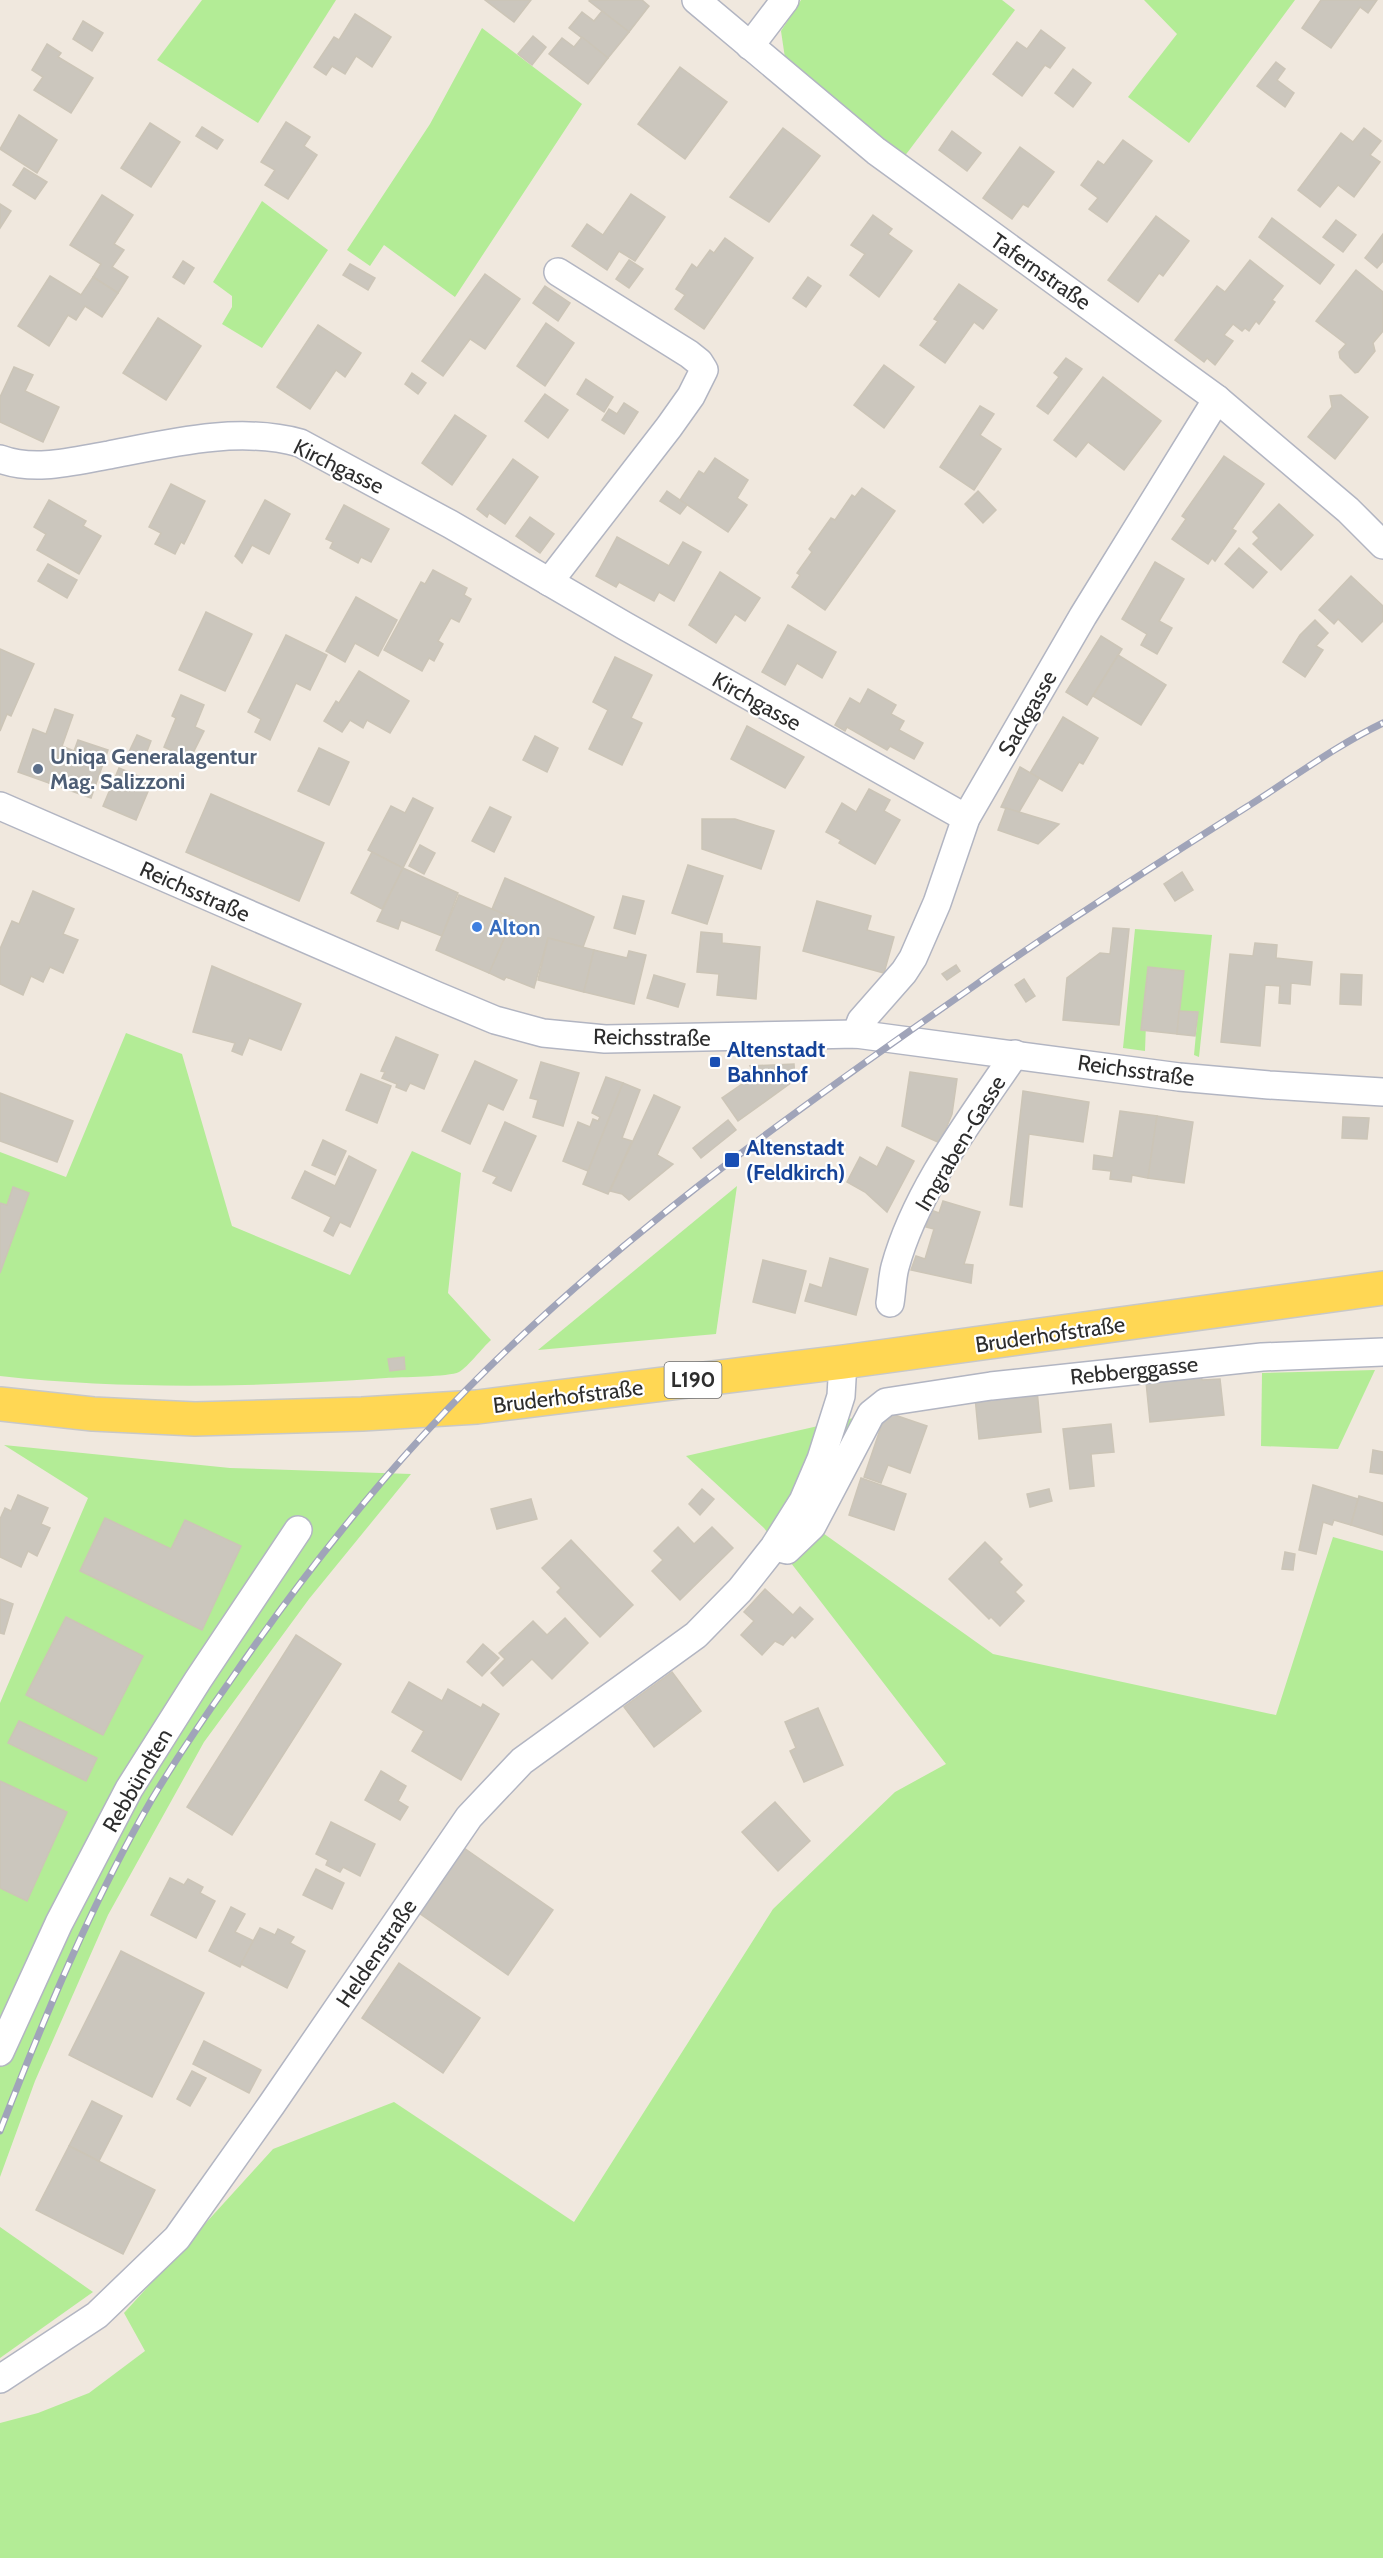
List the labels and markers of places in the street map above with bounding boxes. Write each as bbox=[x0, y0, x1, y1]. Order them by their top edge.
place label: Uniqa Generalagentur Mag. Salizzoni bbox=[50, 743, 257, 795]
marker: Uniqa Generalagentur Mag. Salizzoni bbox=[31, 762, 45, 776]
place label: Alton bbox=[489, 914, 540, 941]
marker: Alton bbox=[470, 920, 484, 934]
place label: Altenstadt Bahnhof bbox=[727, 1036, 826, 1088]
marker: Altenstadt Bahnhof bbox=[708, 1055, 722, 1069]
place label: Altenstadt (Feldkirch) bbox=[746, 1134, 845, 1186]
marker: Altenstadt (Feldkirch) bbox=[723, 1151, 741, 1169]

